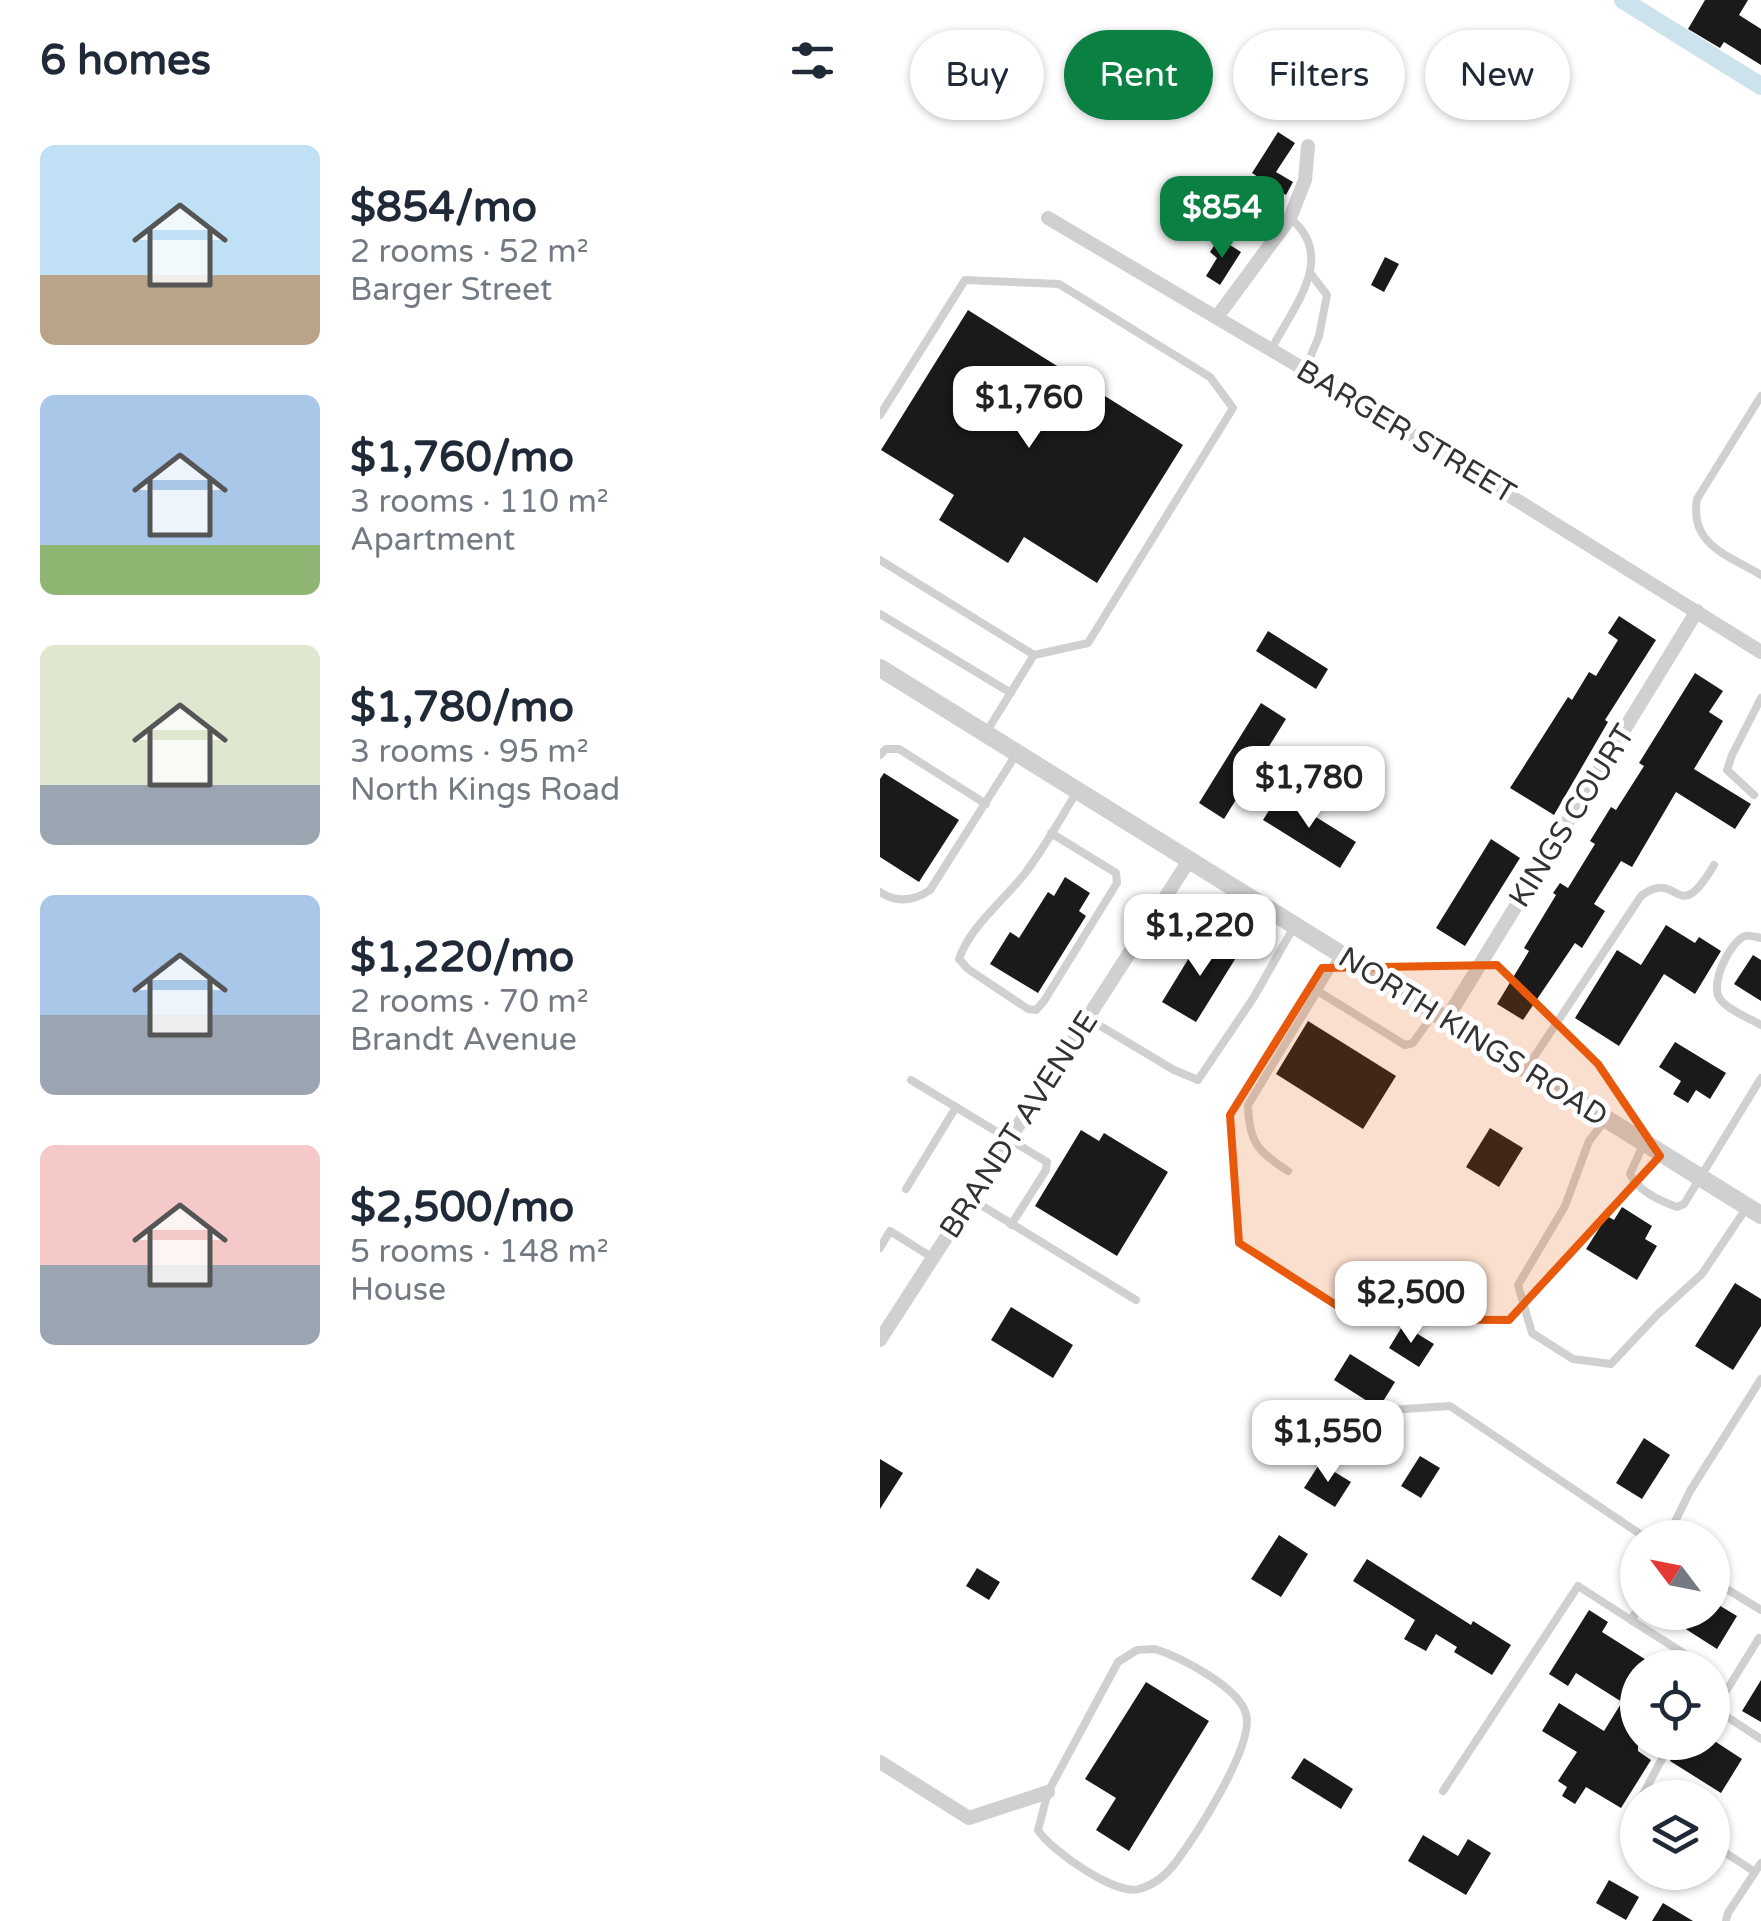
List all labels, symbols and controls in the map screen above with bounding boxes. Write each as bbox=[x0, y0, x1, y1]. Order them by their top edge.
chip: Buy bbox=[910, 30, 1044, 120]
chip: Rent bbox=[1064, 30, 1213, 120]
chip: Filters bbox=[1233, 30, 1405, 120]
chip: New bbox=[1425, 30, 1570, 120]
icon: filters bbox=[785, 33, 840, 88]
text: 6 homes bbox=[40, 35, 211, 86]
pin: $854 bbox=[1163, 176, 1281, 261]
text: $854/mo bbox=[350, 182, 537, 233]
icon: home bbox=[120, 185, 240, 305]
text: $854 bbox=[1182, 189, 1262, 227]
text: 2 rooms · 52 m² bbox=[350, 233, 589, 271]
text: Barger Street bbox=[350, 271, 552, 309]
street label: BARGER STREET bbox=[1290, 352, 1522, 512]
pin: $1,760 bbox=[948, 366, 1110, 451]
text: $1,760 bbox=[975, 379, 1083, 417]
text: $1,760/mo bbox=[350, 432, 574, 483]
icon: home bbox=[120, 435, 240, 555]
text: 3 rooms · 110 m² bbox=[350, 483, 609, 521]
text: Apartment bbox=[350, 521, 515, 559]
text: $1,780/mo bbox=[350, 682, 574, 733]
icon: home bbox=[120, 685, 240, 805]
street label: KINGS COURT bbox=[1501, 718, 1643, 914]
text: 3 rooms · 95 m² bbox=[350, 733, 589, 771]
pin: $1,780 bbox=[1228, 746, 1390, 831]
text: $1,780 bbox=[1255, 759, 1363, 797]
text: North Kings Road bbox=[350, 771, 620, 809]
pin: $1,220 bbox=[1119, 894, 1281, 979]
text: $1,220 bbox=[1146, 907, 1254, 945]
text: $1,220/mo bbox=[350, 932, 574, 983]
icon: home bbox=[120, 935, 240, 1055]
street label: NORTH KINGS ROAD bbox=[1332, 939, 1614, 1135]
text: 2 rooms · 70 m² bbox=[350, 983, 589, 1021]
street label: BRANDT AVENUE bbox=[932, 1004, 1106, 1246]
text: Brandt Avenue bbox=[350, 1021, 577, 1059]
text: $2,500/mo bbox=[350, 1182, 574, 1233]
icon: home bbox=[120, 1185, 240, 1305]
text: 5 rooms · 148 m² bbox=[350, 1233, 609, 1271]
pin: $2,500 bbox=[1330, 1261, 1492, 1346]
text: House bbox=[350, 1271, 446, 1309]
text: $2,500 bbox=[1357, 1274, 1465, 1312]
pin: $1,550 bbox=[1247, 1400, 1409, 1485]
text: $1,550 bbox=[1274, 1413, 1382, 1451]
north arrow bbox=[1620, 1520, 1730, 1630]
map controls bbox=[1620, 1520, 1730, 1890]
button: locate bbox=[1620, 1650, 1730, 1760]
button: layers bbox=[1620, 1780, 1730, 1890]

